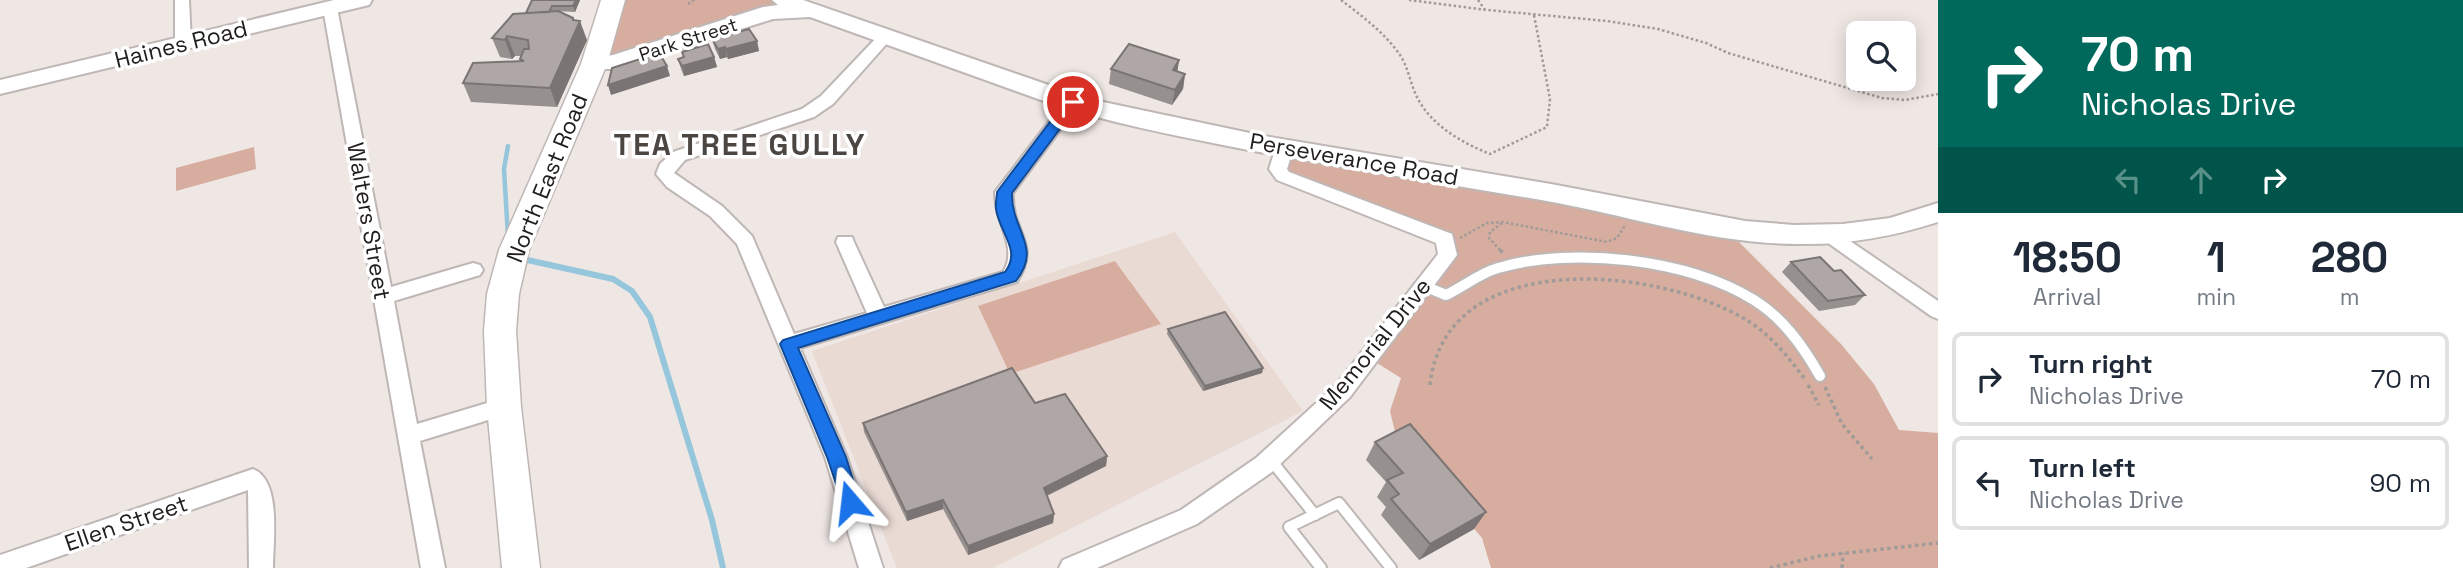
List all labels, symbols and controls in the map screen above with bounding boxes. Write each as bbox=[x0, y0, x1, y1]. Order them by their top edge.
street label: Park Street bbox=[636, 12, 741, 67]
street label: Haines Road bbox=[111, 13, 251, 75]
map controls bbox=[1846, 21, 1916, 91]
button: search bbox=[1846, 21, 1916, 91]
text: 70 m bbox=[2081, 23, 2194, 85]
icon: right bbox=[1966, 28, 2057, 119]
pin bbox=[1043, 72, 1103, 132]
icon: arrive bbox=[1054, 83, 1092, 121]
text: Nicholas Drive bbox=[2081, 84, 2296, 124]
street label: North East Road bbox=[499, 89, 595, 267]
district label: TEA TREE GULLY bbox=[614, 125, 866, 164]
street label: Perseverance Road bbox=[1247, 126, 1461, 192]
street label: Walters Street bbox=[340, 140, 398, 302]
icon: left bbox=[2109, 161, 2147, 199]
icon: ahead bbox=[2182, 161, 2220, 199]
icon: right bbox=[2255, 161, 2293, 199]
text: 18:50 bbox=[2013, 231, 2122, 284]
text: 1 bbox=[2207, 231, 2226, 284]
text: 280 bbox=[2311, 231, 2388, 284]
street label: Memorial Drive bbox=[1312, 272, 1438, 416]
text: Arrival bbox=[2033, 282, 2101, 312]
text: min bbox=[2197, 282, 2236, 312]
text: m bbox=[2340, 282, 2359, 312]
text: Turn right bbox=[2029, 347, 2153, 381]
icon: right bbox=[1970, 360, 2008, 398]
text: 70 m bbox=[2371, 362, 2431, 396]
text: Nicholas Drive bbox=[2029, 381, 2184, 411]
text: Turn left bbox=[2029, 451, 2136, 485]
icon: left bbox=[1970, 464, 2008, 502]
position arrow bbox=[813, 465, 887, 539]
text: 90 m bbox=[2369, 466, 2431, 500]
text: Nicholas Drive bbox=[2029, 485, 2184, 515]
street label: Ellen Street bbox=[61, 488, 191, 558]

